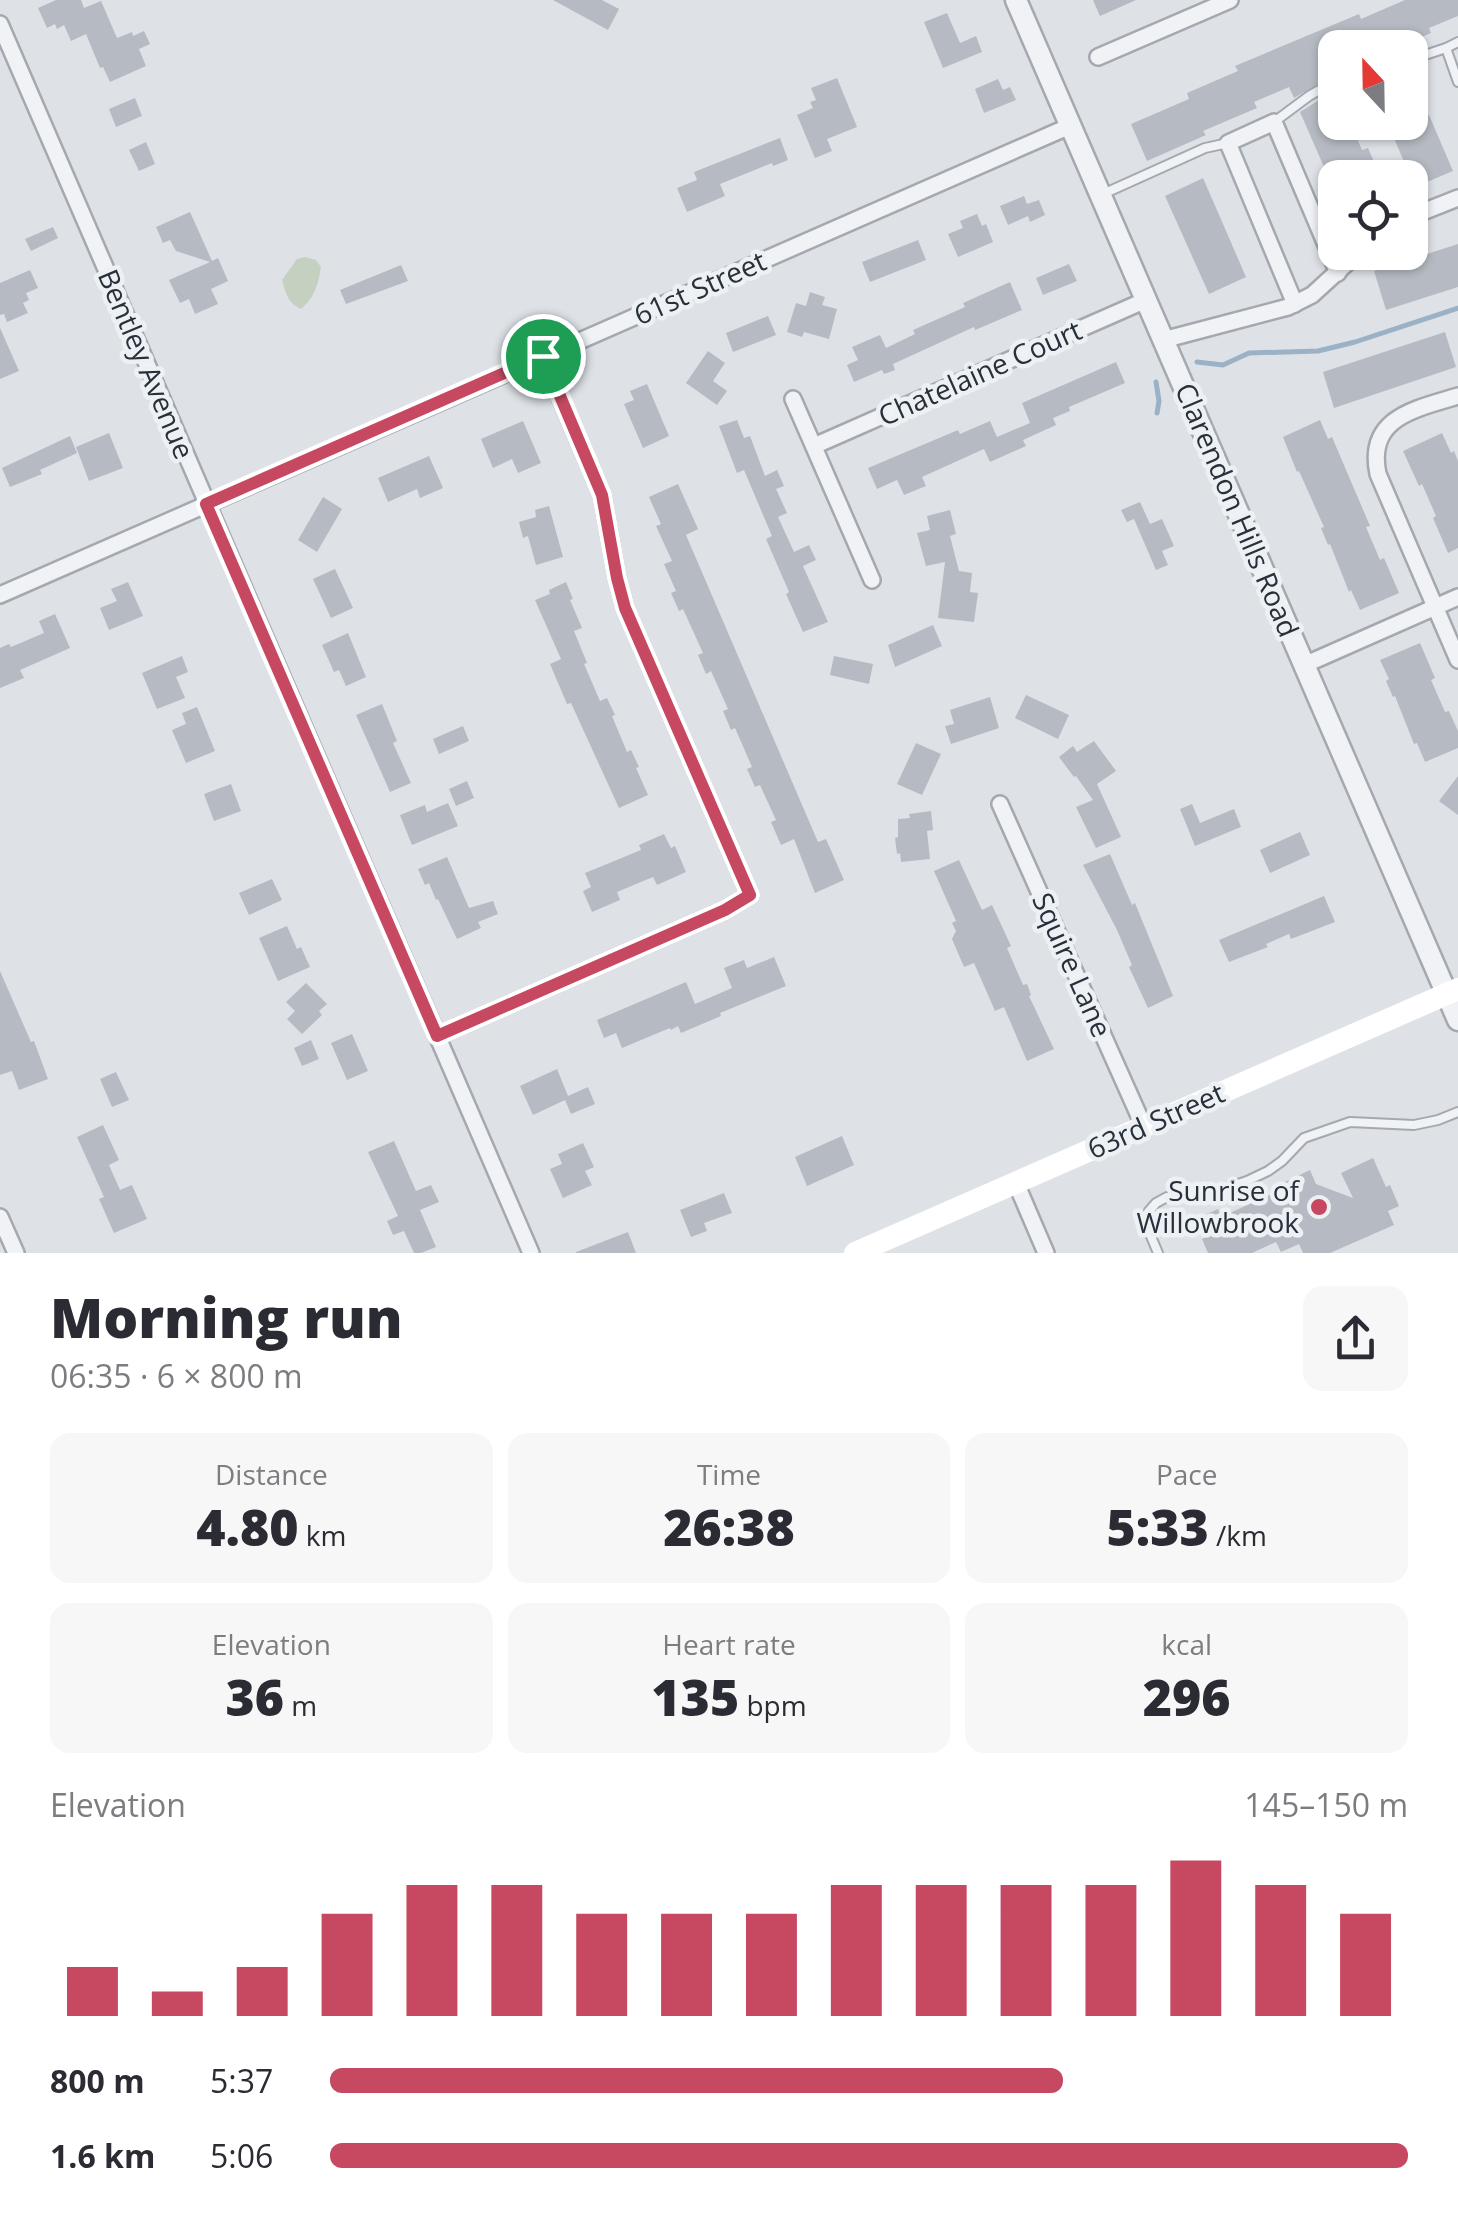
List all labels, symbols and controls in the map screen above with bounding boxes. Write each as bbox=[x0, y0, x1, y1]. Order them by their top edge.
north arrow bbox=[1318, 30, 1428, 140]
map controls bbox=[1318, 30, 1428, 270]
button: locate bbox=[1318, 160, 1428, 270]
street label: 61st Street bbox=[628, 241, 772, 333]
street label: Bentley Avenue bbox=[90, 263, 204, 464]
street label: Chatelaine Court bbox=[872, 310, 1087, 434]
pin bbox=[501, 314, 586, 399]
icon: arrive bbox=[516, 329, 571, 384]
street label: Clarendon Hills Road bbox=[1167, 377, 1309, 642]
street label: Squire Lane bbox=[1024, 886, 1122, 1043]
street label: 63rd Street bbox=[1081, 1073, 1230, 1167]
place label: Sunrise of Willowbrook bbox=[1136, 1171, 1301, 1241]
marker: Sunrise of Willowbrook bbox=[1308, 1196, 1330, 1218]
text: Morning run bbox=[50, 1279, 403, 1354]
button: share bbox=[1303, 1286, 1408, 1391]
text: 06:35 · 6 × 800 m bbox=[50, 1354, 303, 1397]
text: Distance bbox=[215, 1455, 328, 1493]
text: Time bbox=[697, 1455, 761, 1493]
text: Pace bbox=[1156, 1455, 1217, 1493]
text: 4.80 bbox=[196, 1493, 299, 1561]
text: 26:38 bbox=[663, 1493, 795, 1561]
text: 5:33 bbox=[1106, 1493, 1209, 1561]
text: km bbox=[299, 1516, 346, 1554]
text: /km bbox=[1209, 1516, 1267, 1554]
text: Elevation bbox=[212, 1625, 331, 1663]
text: Heart rate bbox=[662, 1625, 796, 1663]
text: kcal bbox=[1161, 1625, 1212, 1663]
text: 36 bbox=[225, 1663, 284, 1731]
text: 135 bbox=[651, 1663, 739, 1731]
text: 296 bbox=[1143, 1663, 1231, 1731]
text: m bbox=[284, 1686, 317, 1724]
text: bpm bbox=[739, 1686, 807, 1724]
text: Elevation bbox=[50, 1783, 186, 1826]
text: 145–150 m bbox=[1244, 1783, 1408, 1826]
text: 800 m bbox=[50, 2059, 145, 2102]
text: 5:37 bbox=[210, 2059, 273, 2102]
text: 1.6 km bbox=[50, 2134, 155, 2177]
text: 5:06 bbox=[210, 2134, 273, 2177]

